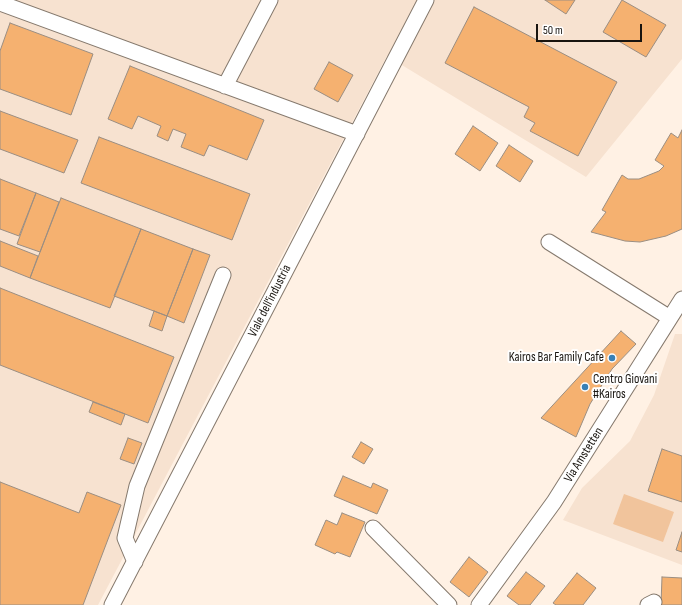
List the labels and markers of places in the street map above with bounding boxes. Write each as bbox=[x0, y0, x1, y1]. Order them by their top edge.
place label: Kairos Bar Family Cafe bbox=[509, 350, 604, 366]
marker: Kairos Bar Family Cafe bbox=[607, 353, 617, 363]
place label: Centro Giovani #Kairos bbox=[593, 372, 657, 403]
marker: Centro Giovani #Kairos bbox=[580, 382, 590, 392]

